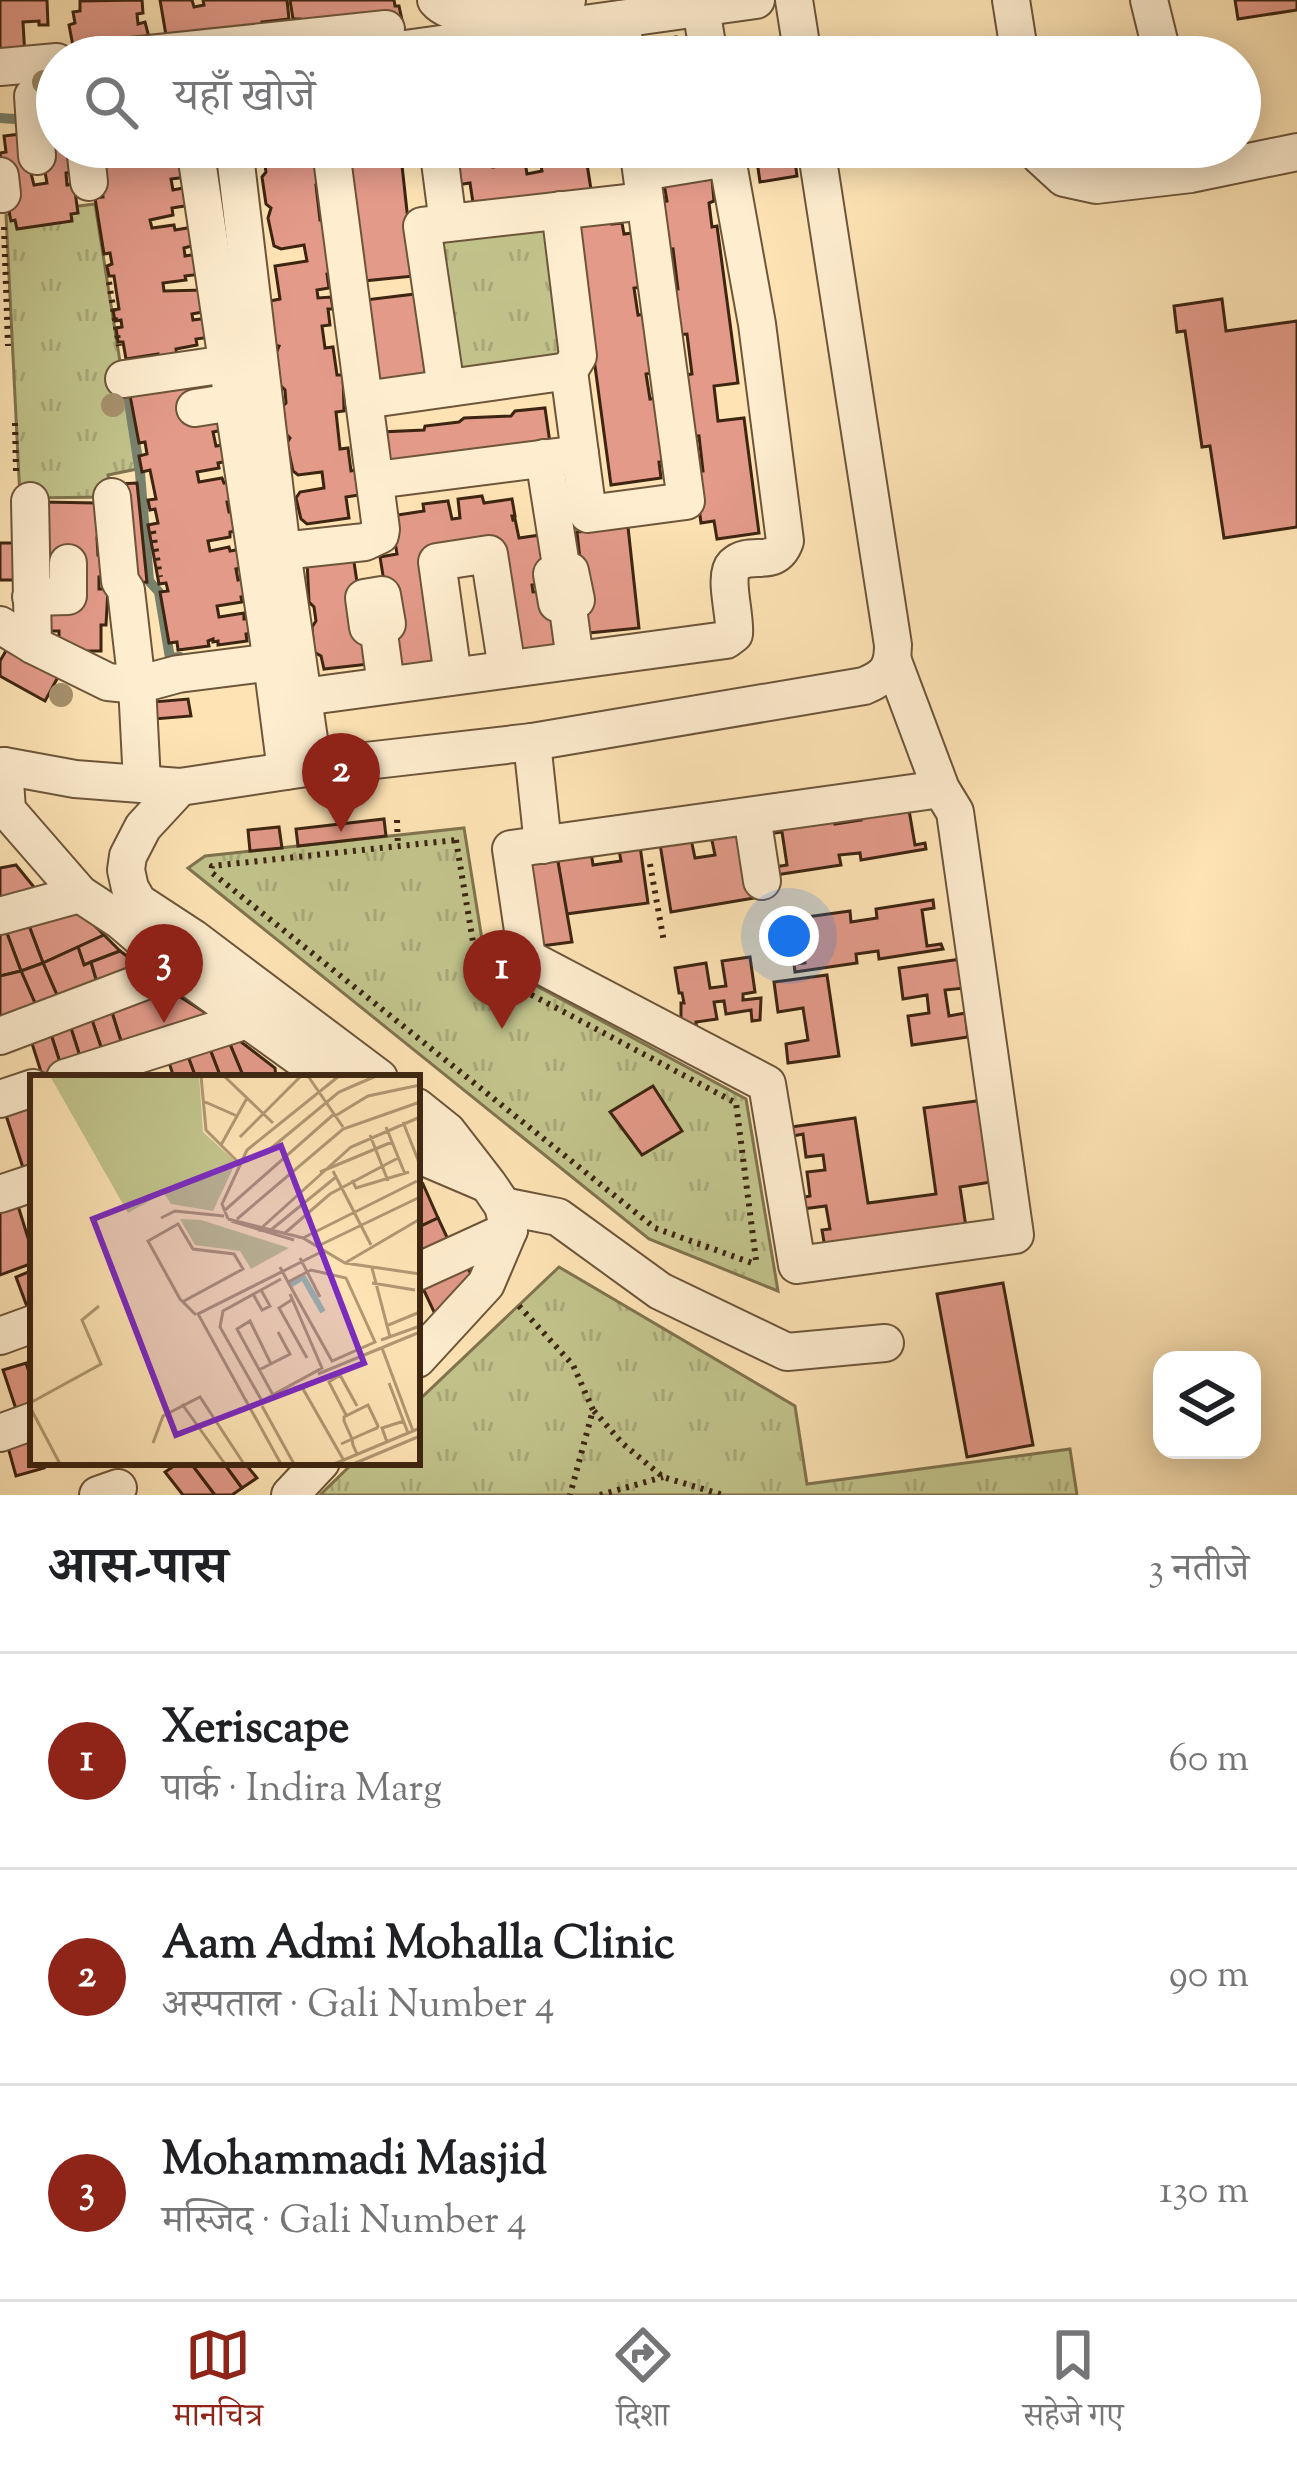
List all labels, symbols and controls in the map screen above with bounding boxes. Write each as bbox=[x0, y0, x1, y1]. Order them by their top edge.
search box bbox=[36, 36, 1261, 168]
text: यहाँ खोजें bbox=[174, 67, 315, 132]
icon: search bbox=[78, 69, 144, 135]
pin: 2 bbox=[302, 733, 380, 832]
your location bbox=[759, 906, 819, 966]
pin: 3 bbox=[125, 924, 203, 1023]
pin: 1 bbox=[463, 930, 541, 1029]
inset map bbox=[30, 1075, 420, 1465]
map controls bbox=[1153, 1351, 1261, 1459]
button: layers bbox=[1153, 1351, 1261, 1459]
text: आस-पास bbox=[48, 1533, 228, 1606]
text: 3 नतीजे bbox=[1148, 1543, 1249, 1599]
text: Xeriscape bbox=[162, 1698, 349, 1763]
text: 1 bbox=[80, 1733, 94, 1789]
text: 60 m bbox=[1168, 1733, 1249, 1789]
text: पार्क · Indira Marg bbox=[162, 1763, 442, 1819]
text: Aam Admi Mohalla Clinic bbox=[162, 1914, 674, 1979]
text: 2 bbox=[78, 1949, 96, 2005]
text: 90 m bbox=[1169, 1949, 1249, 2005]
text: अस्पताल · Gali Number 4 bbox=[162, 1979, 555, 2035]
text: Mohammadi Masjid bbox=[162, 2130, 547, 2195]
text: 3 bbox=[79, 2165, 95, 2221]
text: 130 m bbox=[1159, 2165, 1249, 2221]
text: मस्जिद · Gali Number 4 bbox=[162, 2195, 527, 2251]
tab: मानचित्र bbox=[173, 2322, 263, 2447]
tab: दिशा bbox=[610, 2322, 676, 2447]
tab: सहेजे गए bbox=[1023, 2322, 1124, 2447]

